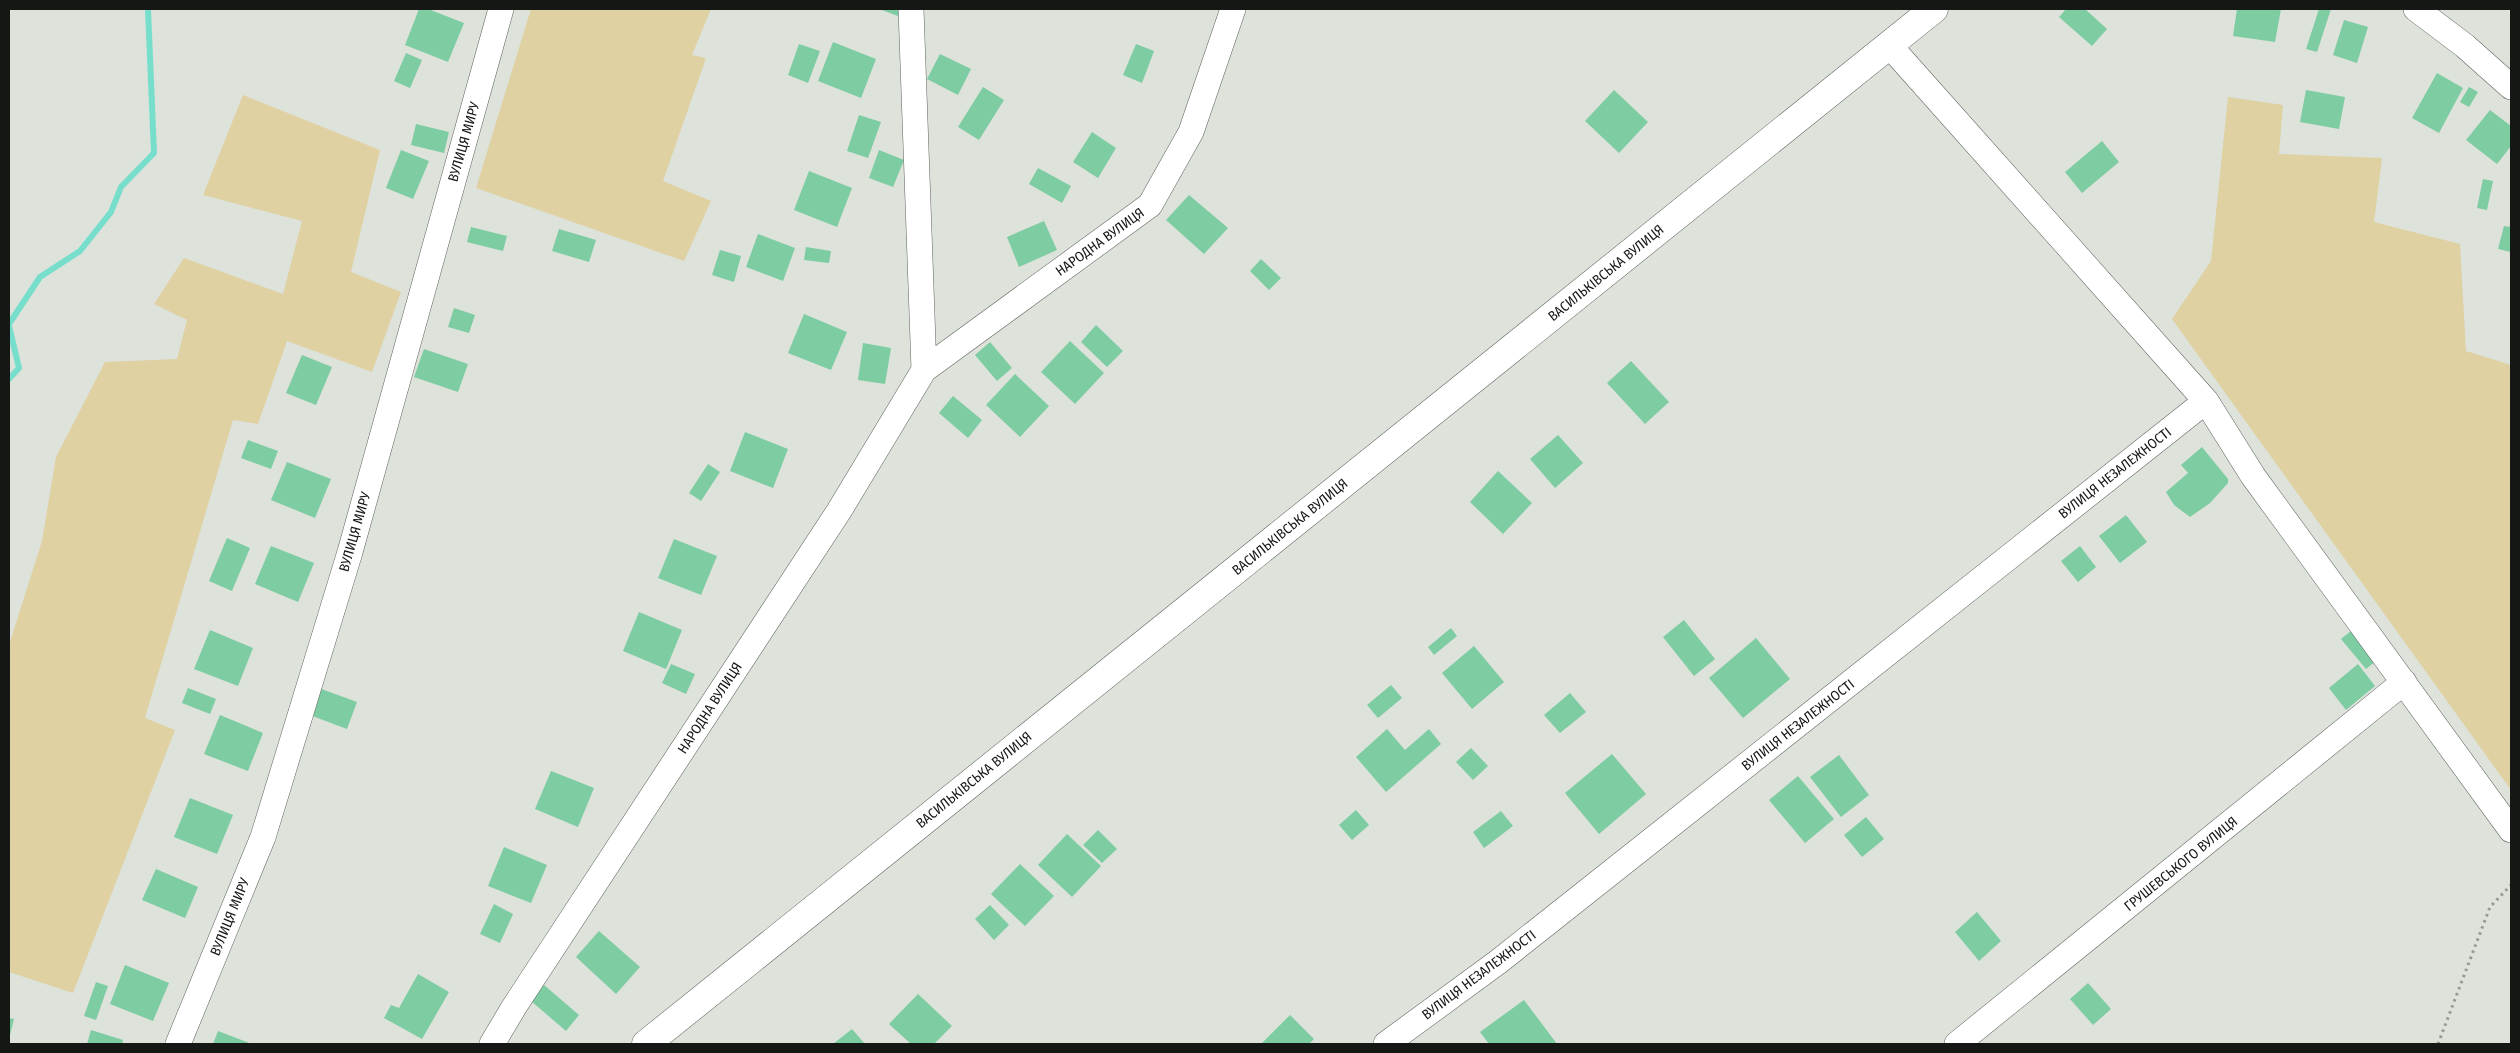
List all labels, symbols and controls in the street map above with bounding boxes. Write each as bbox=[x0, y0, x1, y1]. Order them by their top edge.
street label: ВУЛИЦЯ МИРУ bbox=[444, 100, 484, 184]
street label: НАРОДНА ВУЛИЦЯ bbox=[1052, 204, 1148, 280]
street label: ВАСИЛЬКІВСЬКА ВУЛИЦЯ bbox=[1545, 221, 1667, 325]
street label: ВУЛИЦЯ НЕЗАЛЕЖНОСТІ bbox=[2055, 424, 2175, 522]
street label: ВАСИЛЬКІВСЬКА ВУЛИЦЯ bbox=[1229, 475, 1351, 579]
street label: ВУЛИЦЯ МИРУ bbox=[335, 490, 375, 574]
street label: НАРОДНА ВУЛИЦЯ bbox=[674, 659, 746, 757]
street label: ВУЛИЦЯ НЕЗАЛЕЖНОСТІ bbox=[1738, 676, 1858, 774]
street label: ВАСИЛЬКІВСЬКА ВУЛИЦЯ bbox=[913, 728, 1035, 832]
street label: ГРУШЕВСЬКОГО ВУЛИЦЯ bbox=[2121, 813, 2241, 915]
street label: ВУЛИЦЯ МИРУ bbox=[207, 876, 253, 958]
street label: ВУЛИЦЯ НЕЗАЛЕЖНОСТІ bbox=[1419, 927, 1539, 1023]

